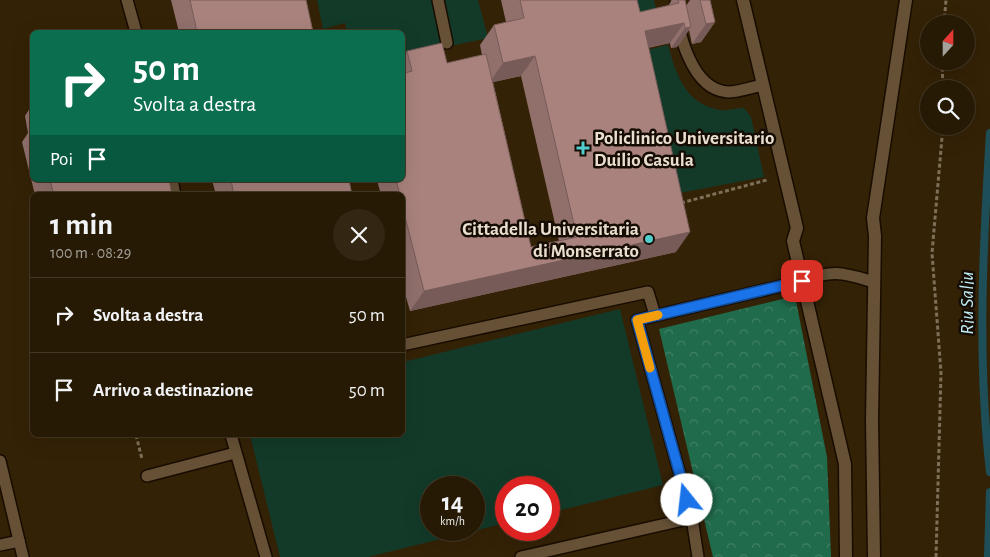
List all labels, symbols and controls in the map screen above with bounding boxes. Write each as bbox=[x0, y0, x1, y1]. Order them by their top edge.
north arrow bbox=[920, 15, 975, 70]
map controls bbox=[920, 15, 975, 135]
icon: right bbox=[50, 50, 115, 115]
text: 50 m bbox=[133, 52, 200, 87]
button: search bbox=[920, 80, 975, 135]
text: Svolta a destra bbox=[133, 93, 257, 115]
place label: Policlinico Universitario Duilio Casula bbox=[594, 129, 774, 170]
marker: Policlinico Universitario Duilio Casula bbox=[576, 141, 590, 155]
icon: arrive bbox=[83, 145, 111, 173]
text: Poi bbox=[50, 150, 73, 169]
button: close bbox=[333, 209, 385, 261]
text: 1 min bbox=[50, 210, 113, 240]
place label: Cittadella Universitaria di Monserrato bbox=[462, 220, 639, 261]
marker: Cittadella Universitaria di Monserrato bbox=[643, 233, 655, 245]
text: 100 m · 08:29 bbox=[50, 245, 131, 261]
pin bbox=[781, 260, 823, 302]
icon: arrive bbox=[788, 267, 816, 295]
water label: Riu Saliu bbox=[957, 271, 977, 335]
icon: right bbox=[50, 301, 78, 329]
text: Svolta a destra bbox=[93, 306, 203, 325]
text: 50 m bbox=[349, 306, 385, 325]
icon: arrive bbox=[50, 376, 78, 404]
text: Arrivo a destinazione bbox=[93, 381, 253, 400]
text: 50 m bbox=[349, 381, 385, 400]
position arrow bbox=[660, 473, 712, 525]
speed limit sign: 20 bbox=[495, 476, 560, 541]
text: 14 bbox=[442, 490, 463, 515]
text: km/h bbox=[440, 515, 465, 527]

